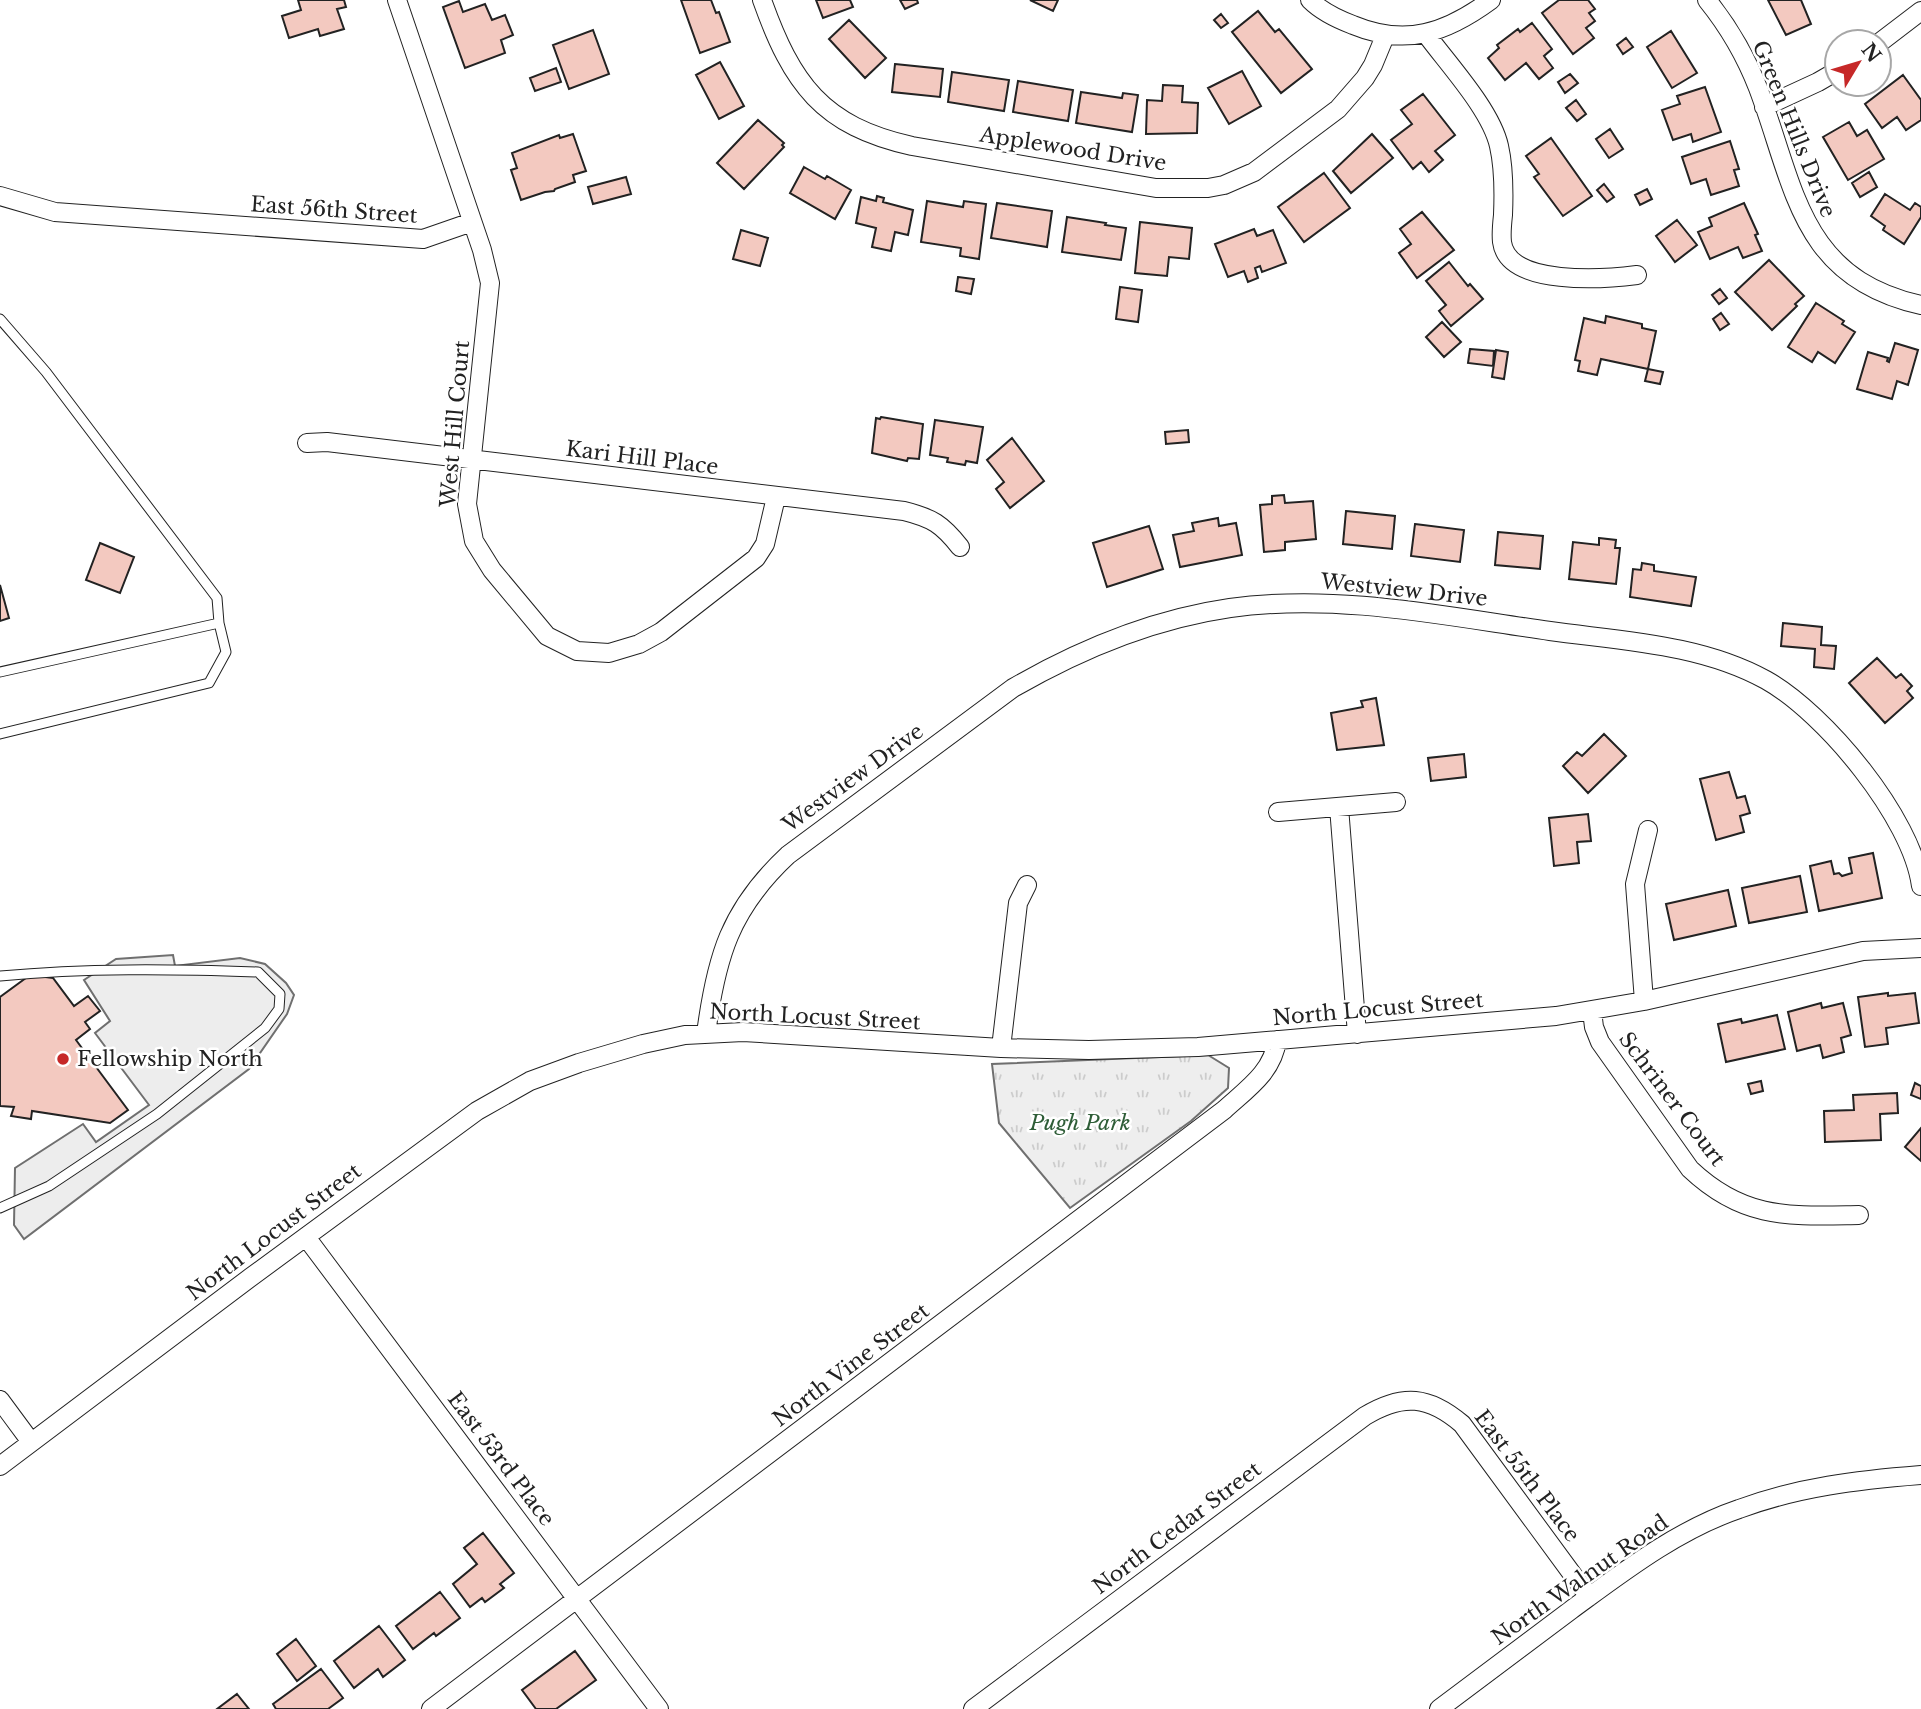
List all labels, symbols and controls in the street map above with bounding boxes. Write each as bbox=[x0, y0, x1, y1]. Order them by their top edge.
north arrow bbox=[1823, 28, 1893, 98]
street label: Green Hills Drive bbox=[1747, 37, 1841, 221]
text: N bbox=[1856, 39, 1886, 67]
street label: Applewood Drive bbox=[977, 121, 1168, 177]
street label: East 56th Street bbox=[250, 191, 418, 229]
street label: West Hill Court bbox=[435, 339, 475, 510]
street label: Kari Hill Place bbox=[564, 436, 720, 480]
street label: Westview Drive bbox=[1318, 568, 1489, 612]
street label: Westview Drive bbox=[777, 718, 928, 838]
street label: North Locust Street bbox=[1272, 987, 1485, 1031]
street label: North Locust Street bbox=[709, 998, 921, 1036]
street label: Schriner Court bbox=[1613, 1027, 1731, 1171]
place label: Fellowship North bbox=[77, 1046, 263, 1072]
marker: Fellowship North bbox=[55, 1051, 71, 1067]
park label: Pugh Park bbox=[1029, 1110, 1131, 1136]
street label: North Locust Street bbox=[182, 1158, 366, 1306]
street label: North Vine Street bbox=[768, 1298, 934, 1432]
street label: East 53rd Place bbox=[442, 1387, 560, 1531]
street label: East 55th Place bbox=[1469, 1405, 1585, 1547]
street label: North Cedar Street bbox=[1088, 1456, 1266, 1600]
street label: North Walnut Road bbox=[1487, 1509, 1673, 1651]

